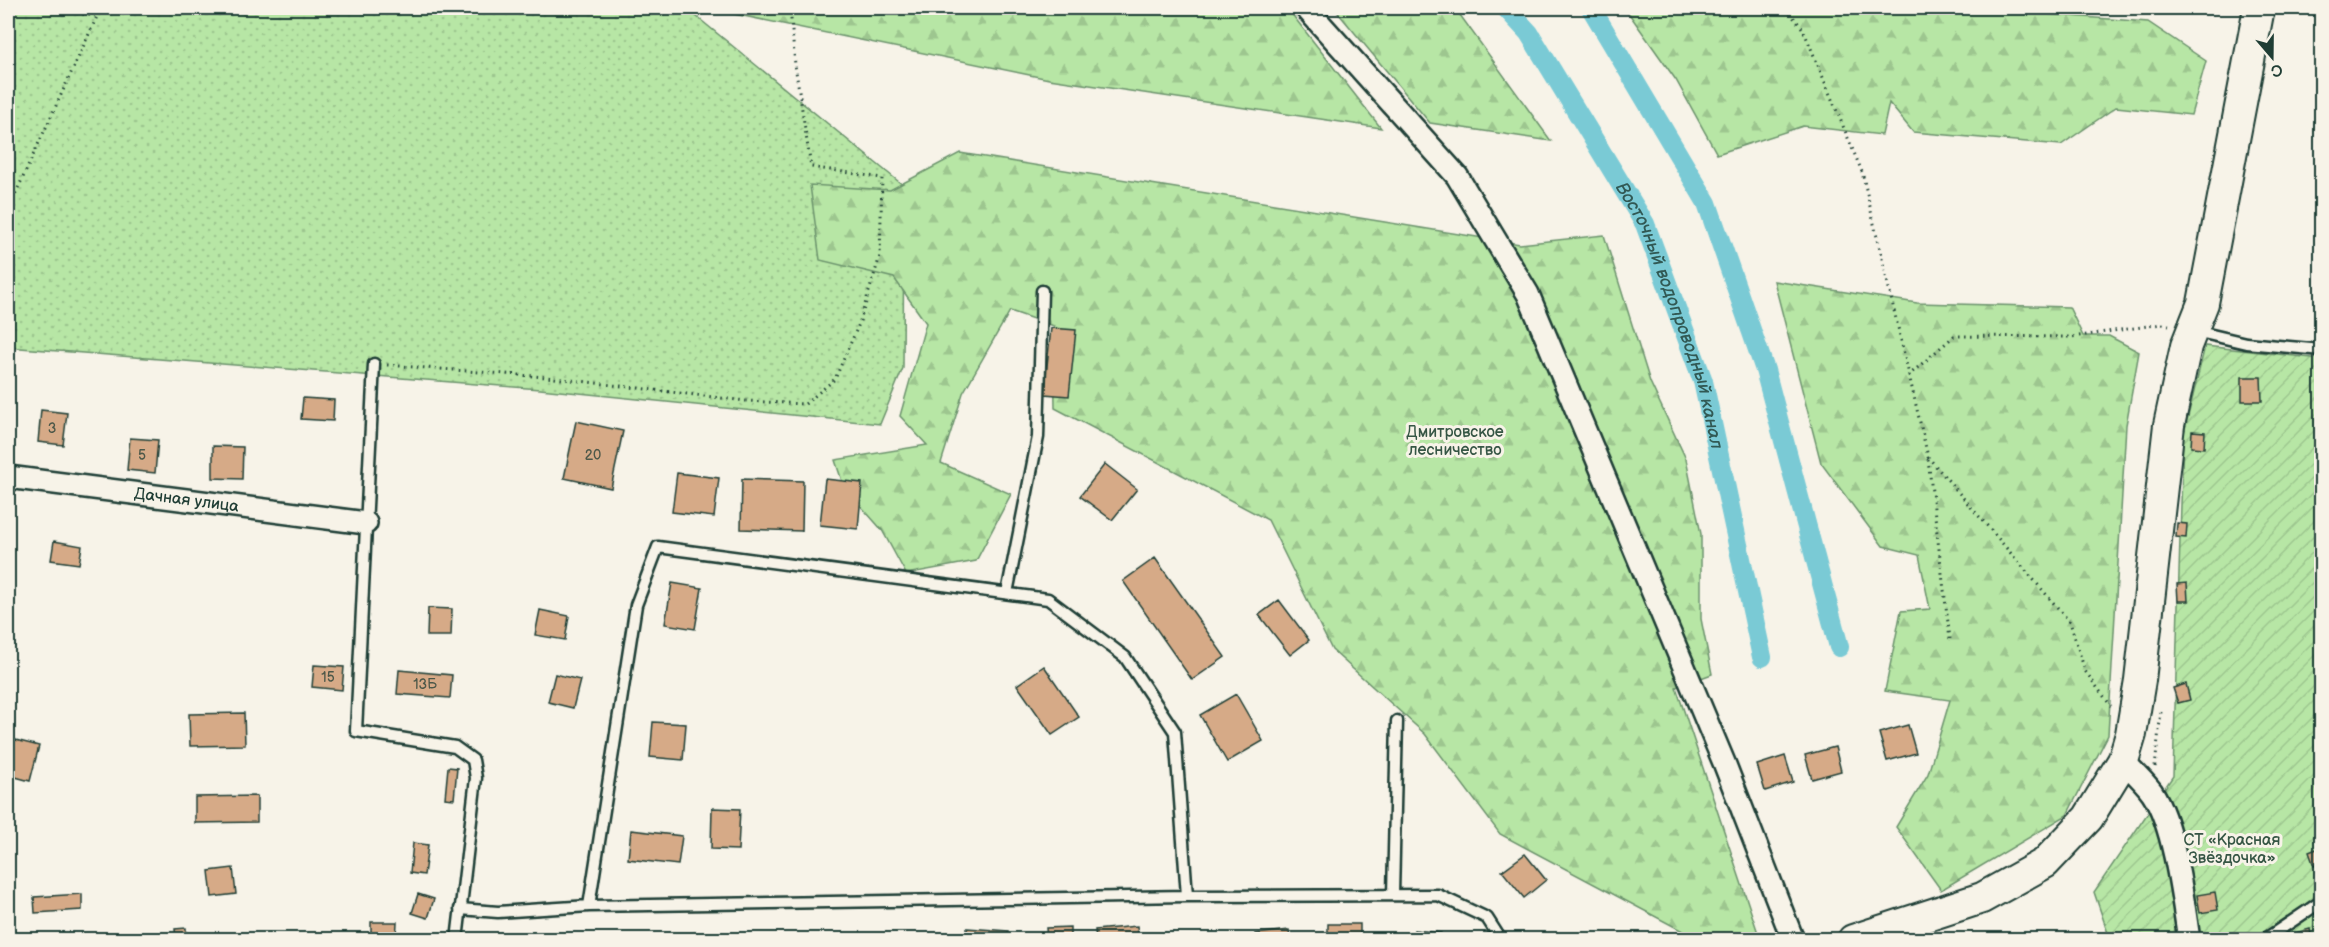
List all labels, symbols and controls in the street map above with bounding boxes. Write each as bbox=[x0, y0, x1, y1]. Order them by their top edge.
north arrow bbox=[2242, 27, 2302, 87]
text: С bbox=[2268, 59, 2285, 81]
water label: Восточный водопроводный канал bbox=[1611, 178, 1728, 451]
house number: 3 bbox=[48, 420, 56, 437]
park label: Дмитровское лесничество bbox=[1406, 423, 1504, 460]
house number: 5 bbox=[138, 447, 146, 464]
house number: 20 bbox=[585, 447, 601, 464]
street label: Дачная улица bbox=[133, 484, 240, 516]
house number: 15 bbox=[321, 669, 335, 686]
house number: 13Б bbox=[413, 676, 437, 693]
park label: СТ «Красная Звёздочка» bbox=[2184, 831, 2281, 868]

